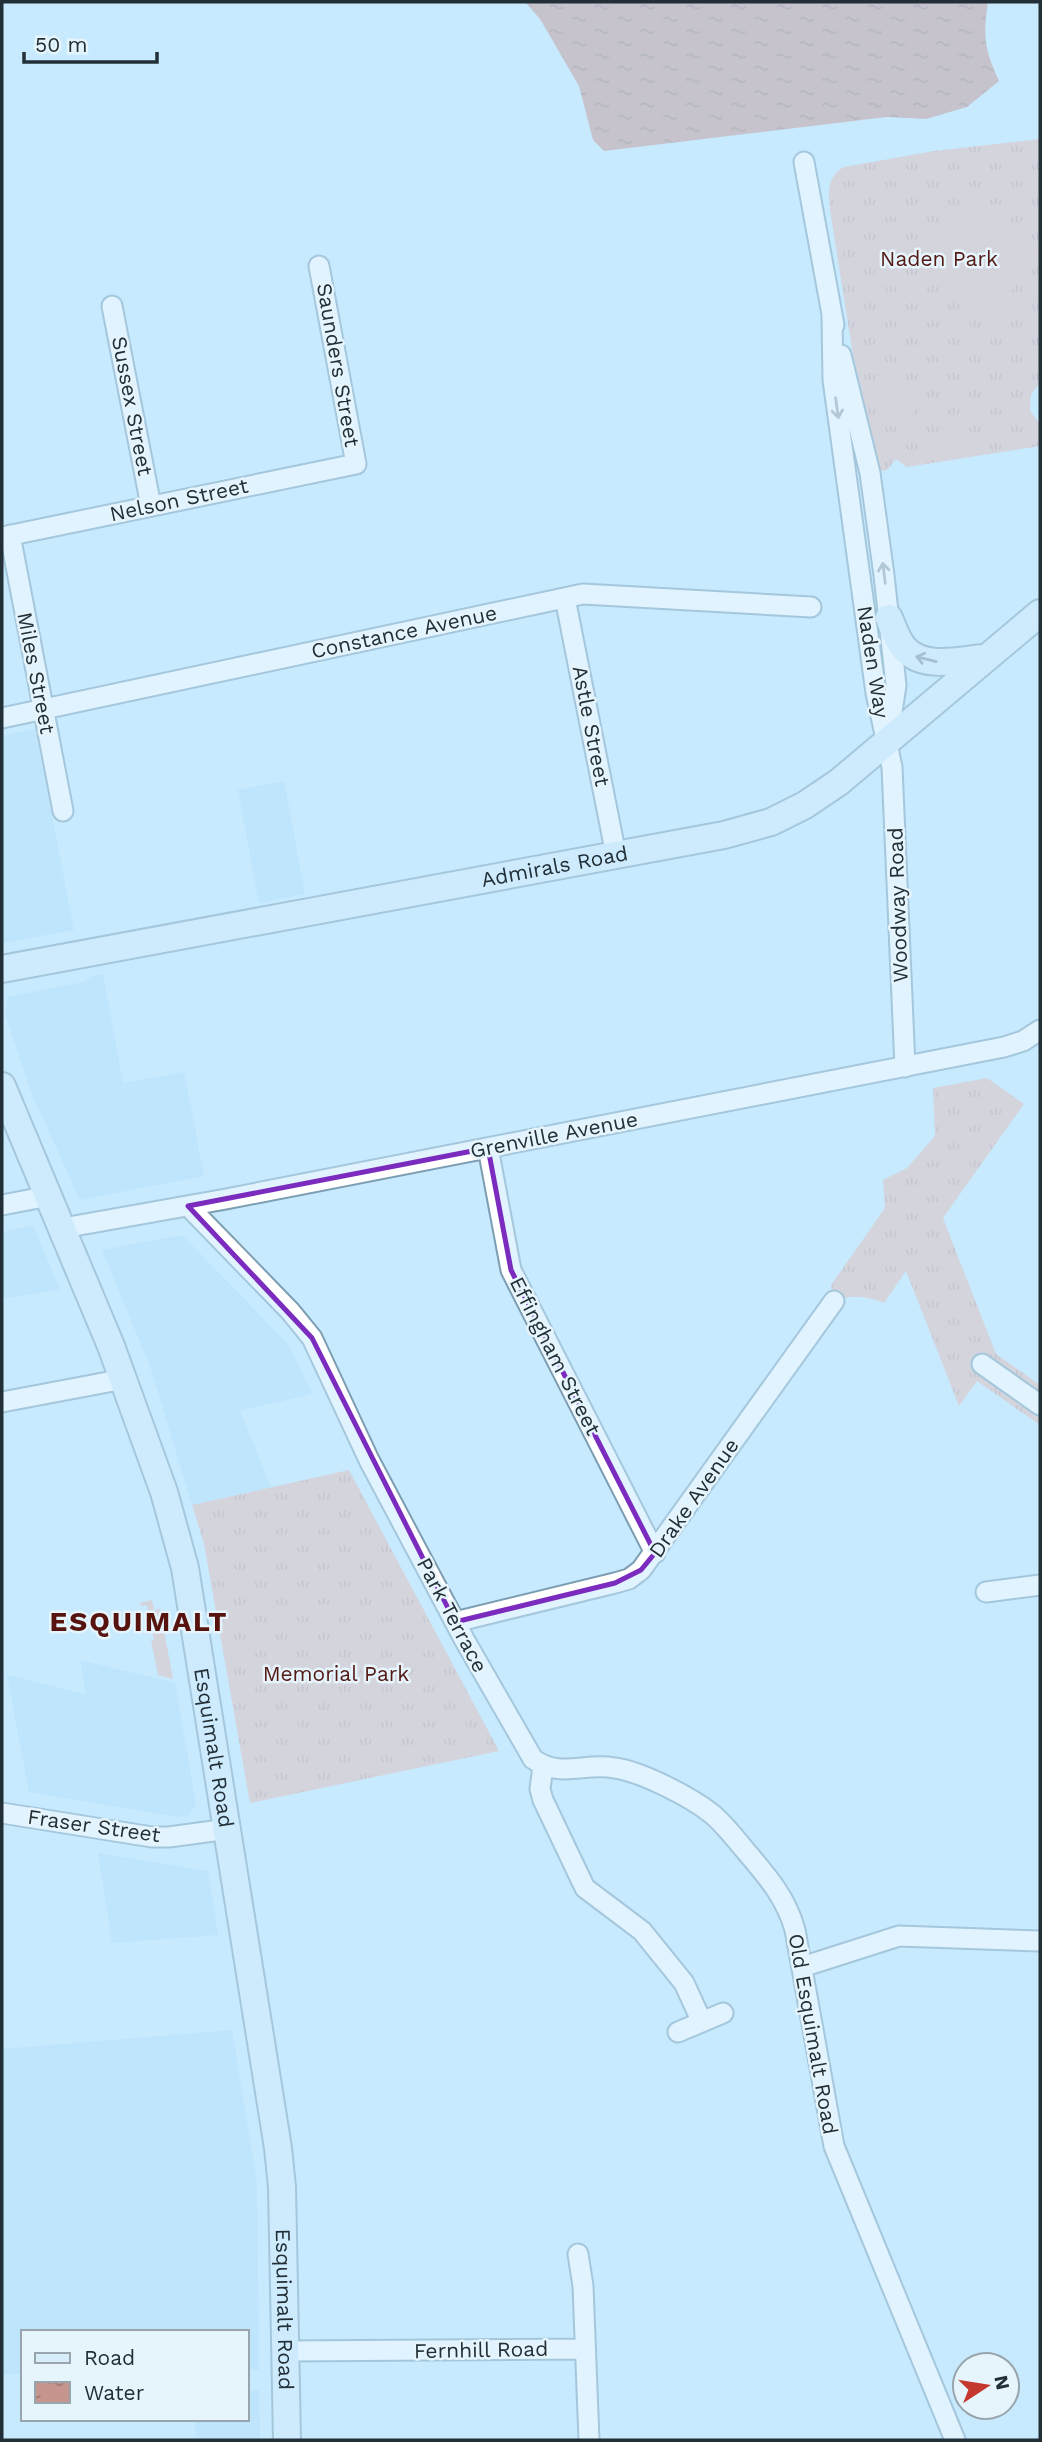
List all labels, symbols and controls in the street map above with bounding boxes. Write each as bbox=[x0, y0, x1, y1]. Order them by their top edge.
scale bar bbox=[24, 21, 158, 65]
text: 50 m bbox=[35, 32, 87, 57]
park label: Naden Park bbox=[880, 246, 998, 271]
street label: Saunders Street bbox=[312, 281, 365, 449]
street label: Sussex Street bbox=[107, 334, 158, 478]
one-way arrow bbox=[831, 396, 844, 419]
street label: Nelson Street bbox=[107, 473, 251, 526]
one-way arrow bbox=[877, 562, 890, 585]
street label: Constance Avenue bbox=[309, 600, 499, 663]
street label: Naden Way bbox=[852, 604, 895, 720]
street label: Miles Street bbox=[12, 610, 61, 736]
one-way arrow bbox=[915, 652, 938, 665]
street label: Astle Street bbox=[568, 663, 615, 789]
street label: Woodway Road bbox=[882, 827, 913, 983]
street label: Admirals Road bbox=[479, 840, 630, 892]
street label: Grenville Avenue bbox=[468, 1106, 640, 1163]
street label: Effingham Street bbox=[505, 1272, 606, 1439]
street label: Drake Avenue bbox=[643, 1433, 744, 1562]
street label: Park Terrace bbox=[412, 1553, 493, 1676]
district label: ESQUIMALT bbox=[50, 1605, 228, 1638]
park label: Memorial Park bbox=[263, 1661, 409, 1686]
street label: Esquimalt Road bbox=[189, 1666, 239, 1829]
street label: Fraser Street bbox=[26, 1804, 162, 1847]
street label: Old Esquimalt Road bbox=[783, 1931, 843, 2136]
street label: Esquimalt Road bbox=[271, 2228, 299, 2390]
legend bbox=[21, 2330, 248, 2421]
street label: Fernhill Road bbox=[414, 2336, 548, 2363]
text: Road bbox=[84, 2345, 135, 2370]
north arrow bbox=[951, 2351, 1021, 2421]
text: N bbox=[989, 2373, 1015, 2392]
text: Water bbox=[84, 2380, 145, 2405]

